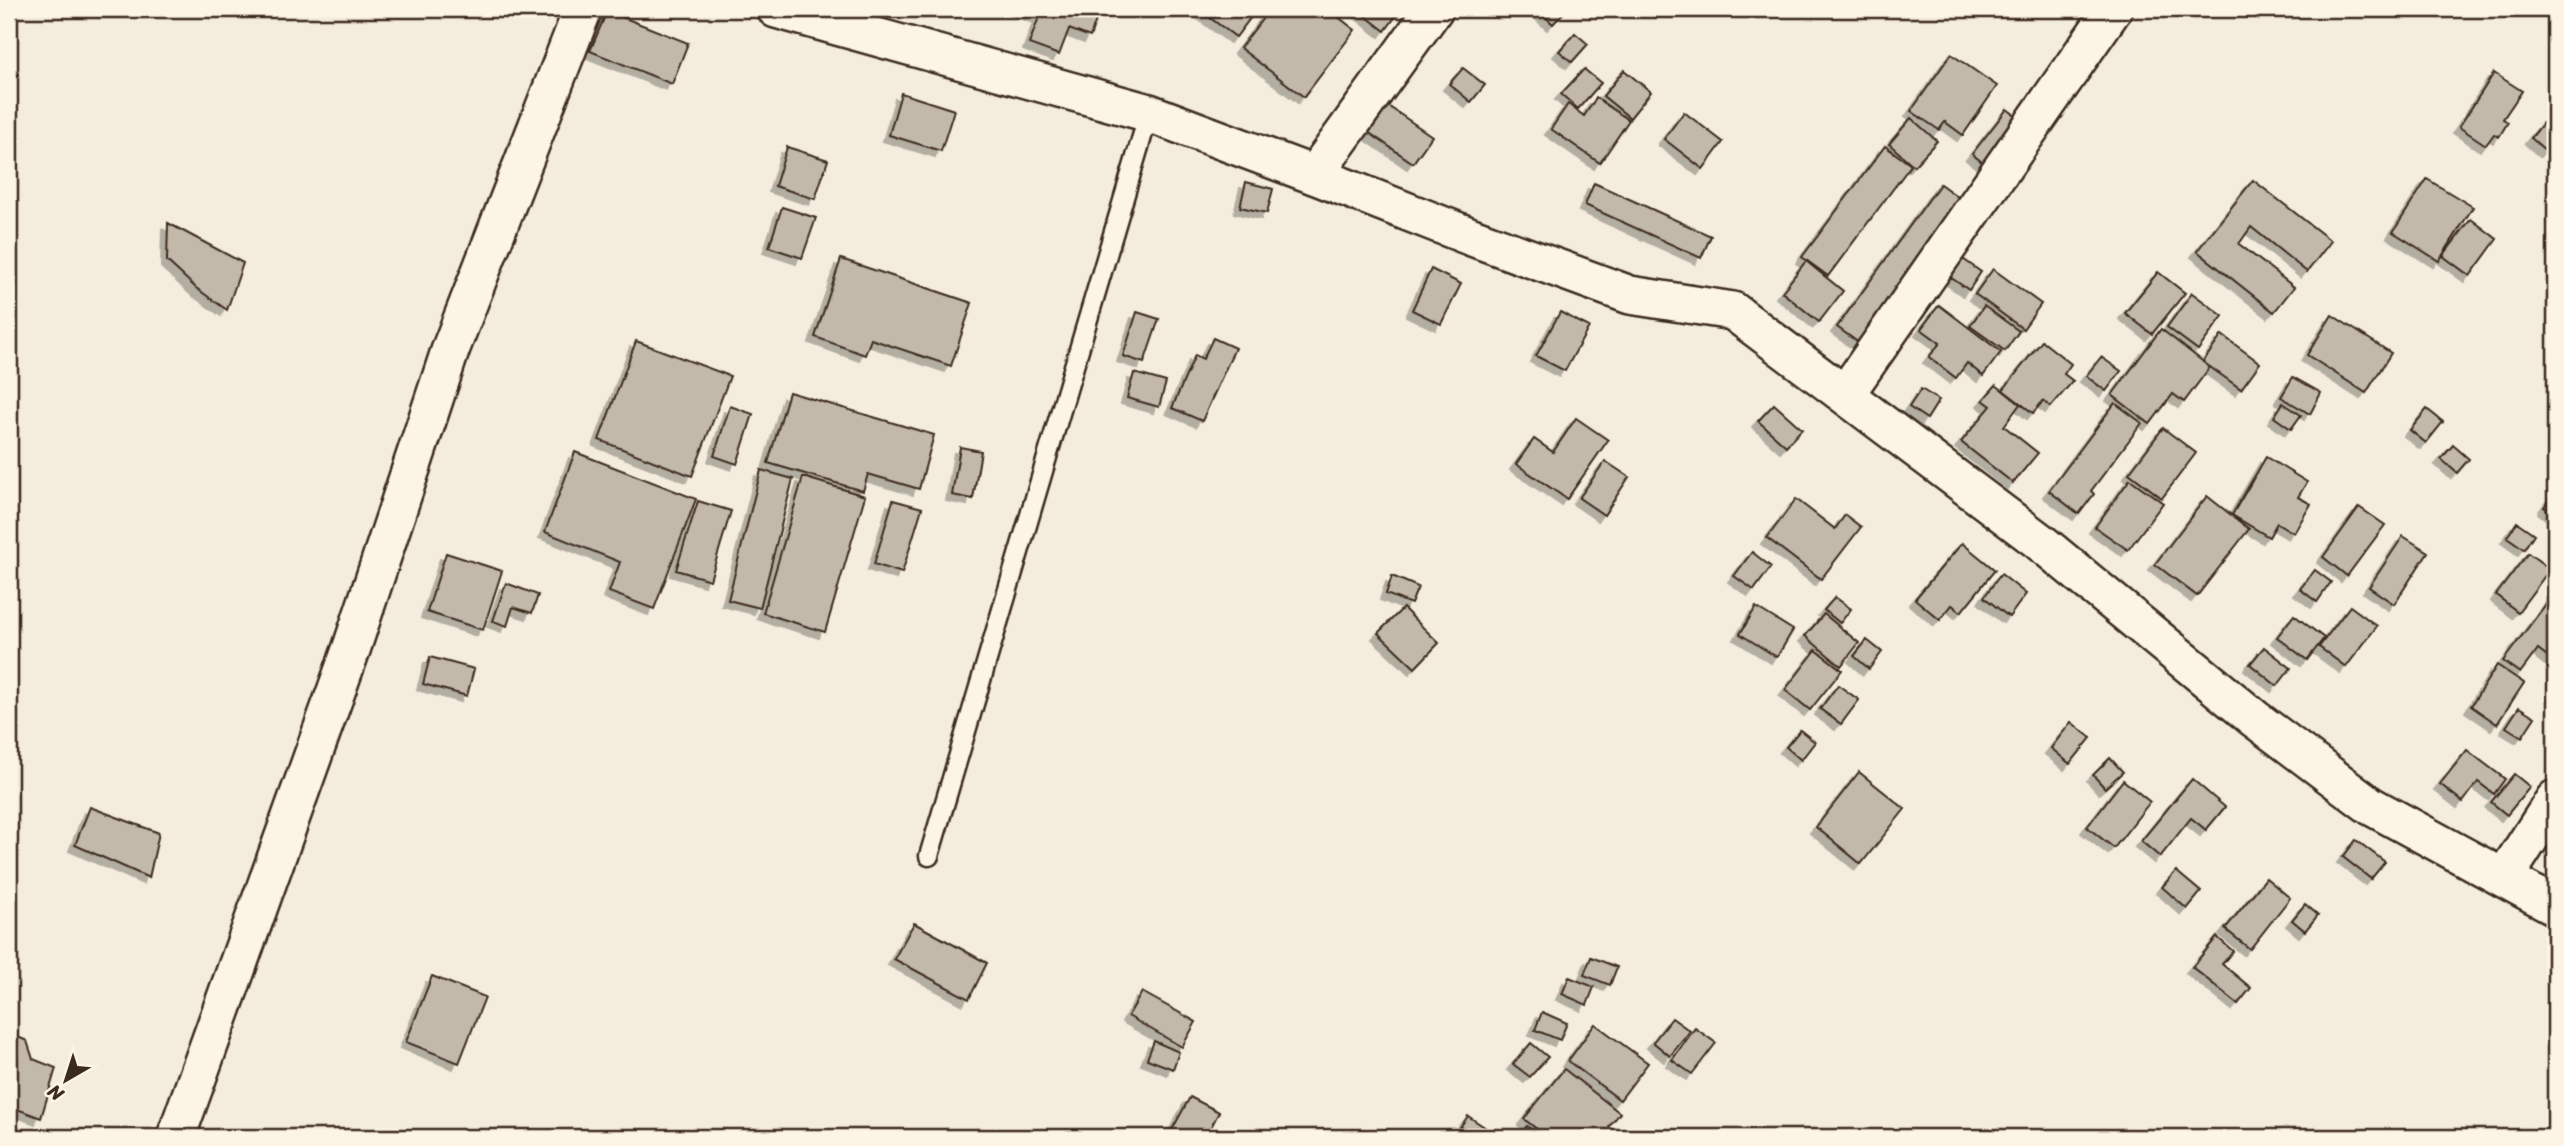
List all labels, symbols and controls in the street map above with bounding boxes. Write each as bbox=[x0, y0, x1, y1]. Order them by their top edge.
north arrow bbox=[32, 1044, 102, 1114]
text: N bbox=[39, 1075, 72, 1110]

